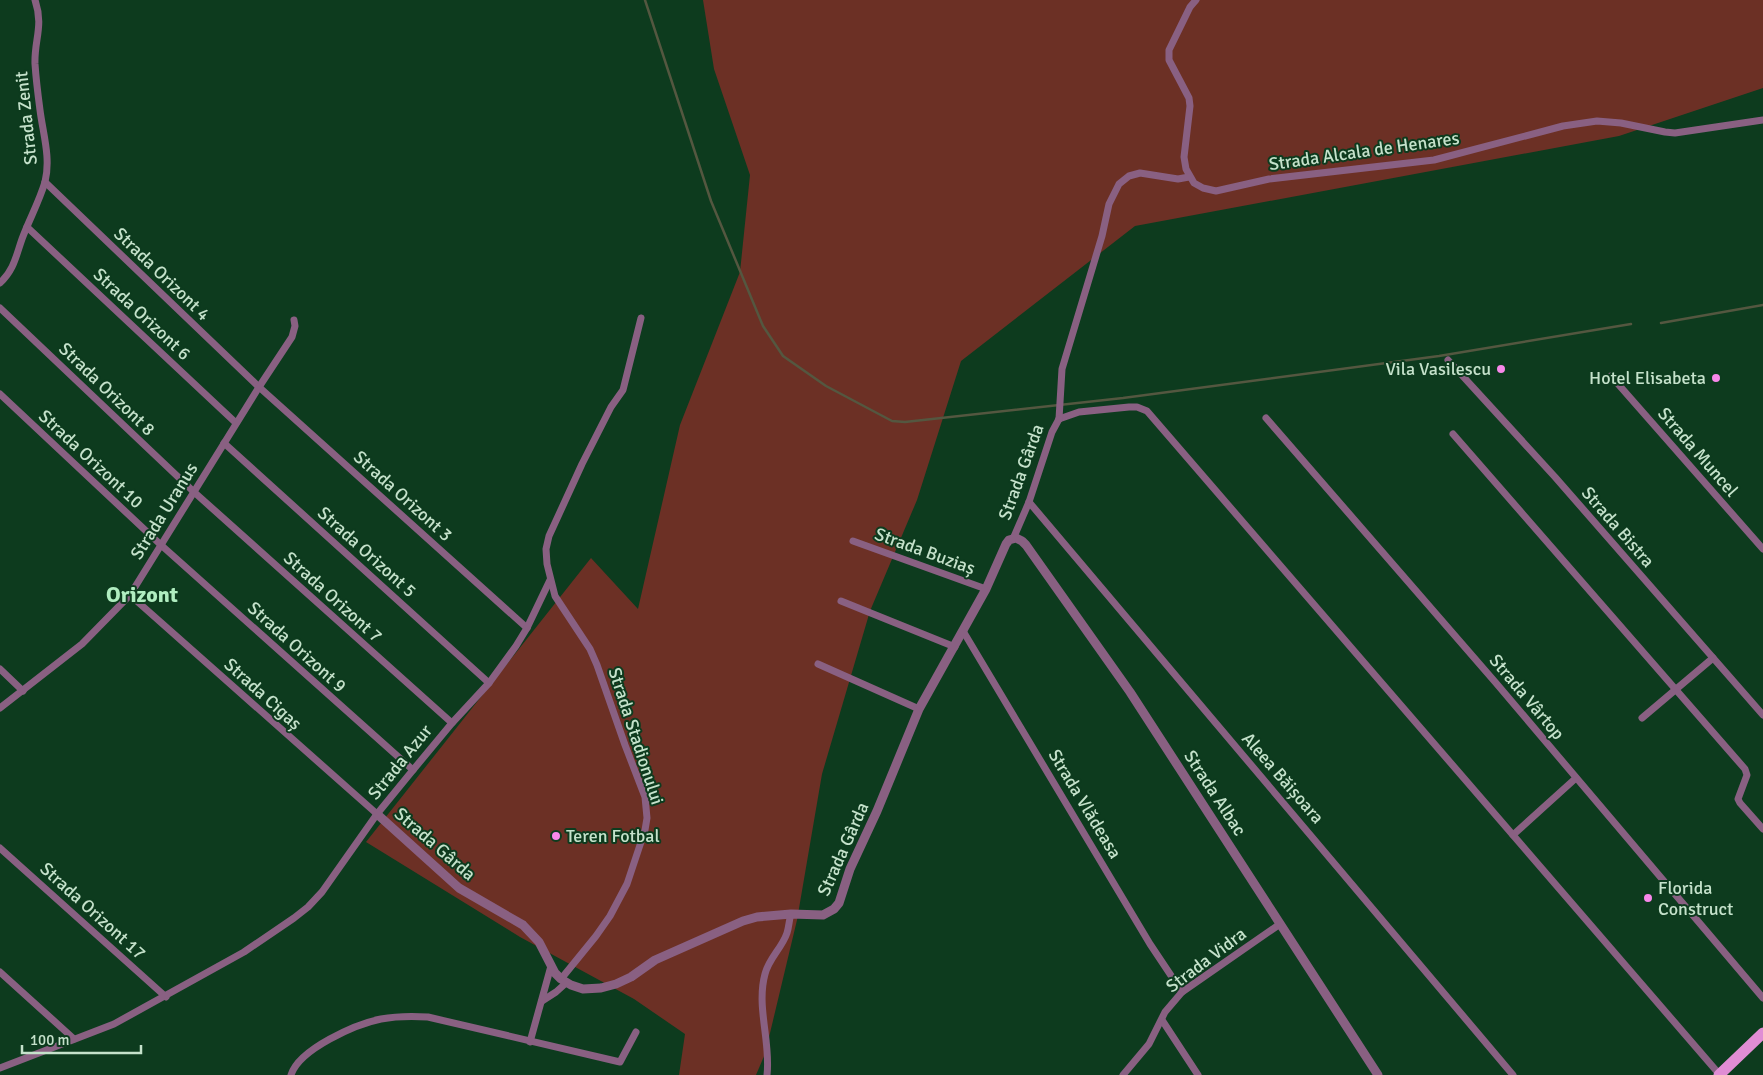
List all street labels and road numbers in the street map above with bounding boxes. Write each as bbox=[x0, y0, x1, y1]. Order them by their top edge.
street label: Strada Zenit bbox=[10, 70, 42, 166]
street label: Strada Alcala de Henares bbox=[1267, 127, 1461, 175]
street label: Strada Orizont 4 bbox=[109, 223, 215, 326]
street label: Strada Orizont 6 bbox=[89, 263, 195, 365]
street label: Strada Orizont 8 bbox=[54, 338, 160, 440]
street label: Strada Muncel bbox=[1653, 403, 1743, 501]
street label: Strada Orizont 10 bbox=[34, 405, 148, 513]
street label: Strada Gârda bbox=[994, 421, 1048, 523]
street label: Strada Orizont 3 bbox=[349, 446, 457, 546]
street label: Strada Uranus bbox=[126, 459, 202, 563]
street label: Strada Bistra bbox=[1577, 482, 1659, 572]
street label: Strada Orizont 5 bbox=[313, 502, 421, 602]
street label: Strada Buziaș bbox=[872, 523, 978, 579]
street label: Strada Orizont 7 bbox=[279, 547, 387, 647]
street label: Strada Orizont 9 bbox=[243, 597, 351, 697]
street label: Strada Vârtop bbox=[1485, 650, 1569, 744]
street label: Strada Cigaș bbox=[220, 653, 306, 735]
street label: Strada Stadionului bbox=[603, 665, 669, 807]
street label: Strada Azur bbox=[363, 720, 437, 804]
street label: Aleea Băișoara bbox=[1237, 728, 1329, 828]
street label: Strada Vlădeasa bbox=[1044, 745, 1126, 863]
street label: Strada Albac bbox=[1179, 746, 1251, 840]
street label: Strada Gârda bbox=[813, 799, 873, 899]
street label: Strada Gârda bbox=[390, 803, 480, 885]
street label: Strada Orizont 17 bbox=[36, 858, 150, 964]
street label: Strada Vidra bbox=[1162, 923, 1250, 997]

